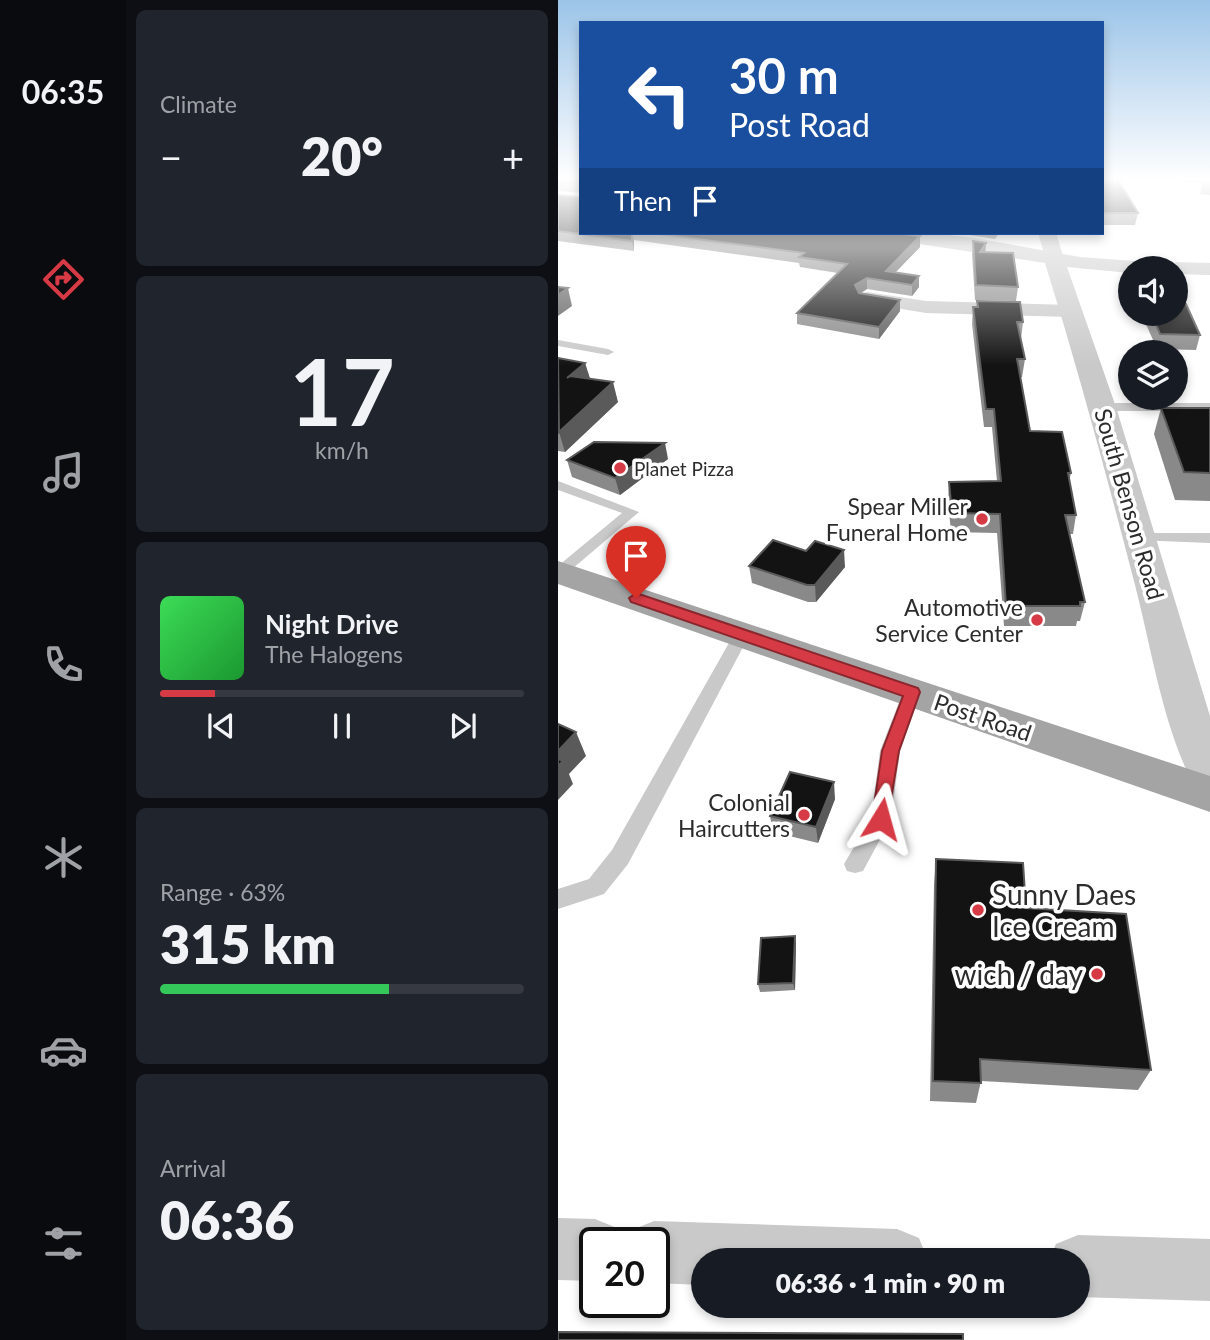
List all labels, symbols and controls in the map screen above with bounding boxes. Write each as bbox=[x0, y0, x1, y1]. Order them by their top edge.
text: 30 m bbox=[729, 46, 839, 104]
icon: left bbox=[614, 49, 705, 140]
text: 06:35 bbox=[22, 72, 104, 111]
text: Climate bbox=[160, 90, 237, 118]
text: Post Road bbox=[729, 105, 870, 144]
text: 20° bbox=[301, 125, 383, 187]
text: − bbox=[160, 134, 182, 180]
text: + bbox=[502, 134, 524, 180]
icon: arrive bbox=[686, 182, 724, 220]
text: Then bbox=[614, 185, 672, 217]
icon: directions bbox=[39, 255, 88, 304]
map controls bbox=[1118, 256, 1188, 410]
button: sound bbox=[1118, 256, 1188, 326]
text: 17 bbox=[289, 336, 395, 445]
button: layers bbox=[1118, 340, 1188, 410]
street label: South Benson Road bbox=[1089, 405, 1171, 603]
text: km/h bbox=[315, 436, 369, 464]
icon: music bbox=[39, 448, 88, 497]
place label: Planet Pizza bbox=[634, 457, 734, 480]
marker: Planet Pizza bbox=[612, 460, 628, 476]
place label: Spear Miller Funeral Home bbox=[826, 492, 969, 546]
marker: Spear Miller Funeral Home bbox=[974, 511, 990, 527]
pin bbox=[606, 526, 666, 598]
icon: arrive bbox=[617, 537, 655, 575]
place label: Automotive Service Center bbox=[875, 593, 1024, 647]
text: Night Drive bbox=[265, 608, 399, 640]
marker: Automotive Service Center bbox=[1029, 612, 1045, 628]
icon: phone bbox=[39, 640, 88, 689]
text: The Halogens bbox=[265, 640, 403, 668]
street label: Post Road bbox=[931, 687, 1035, 747]
icon: previous bbox=[202, 707, 240, 745]
icon: pause bbox=[323, 707, 361, 745]
icon: next bbox=[444, 707, 482, 745]
position arrow bbox=[844, 782, 918, 856]
place label: Colonial Haircutters bbox=[678, 788, 790, 842]
marker: Colonial Haircutters bbox=[796, 807, 812, 823]
icon: climate bbox=[39, 833, 88, 882]
place label: Sunny Daes Ice Cream bbox=[992, 877, 1136, 943]
text: Range · 63% bbox=[160, 878, 285, 906]
marker: Sunny Daes Ice Cream bbox=[970, 902, 986, 918]
text: 315 km bbox=[160, 913, 336, 975]
place label: wich / day bbox=[955, 957, 1084, 991]
marker: wich / day bbox=[1089, 966, 1105, 982]
icon: car bbox=[39, 1026, 88, 1075]
text: Arrival bbox=[160, 1154, 226, 1182]
text: 06:36 bbox=[160, 1189, 294, 1251]
icon: filters bbox=[39, 1219, 88, 1268]
speed limit sign: 20 bbox=[579, 1227, 670, 1318]
text: 06:36 · 1 min · 90 m bbox=[776, 1267, 1005, 1299]

